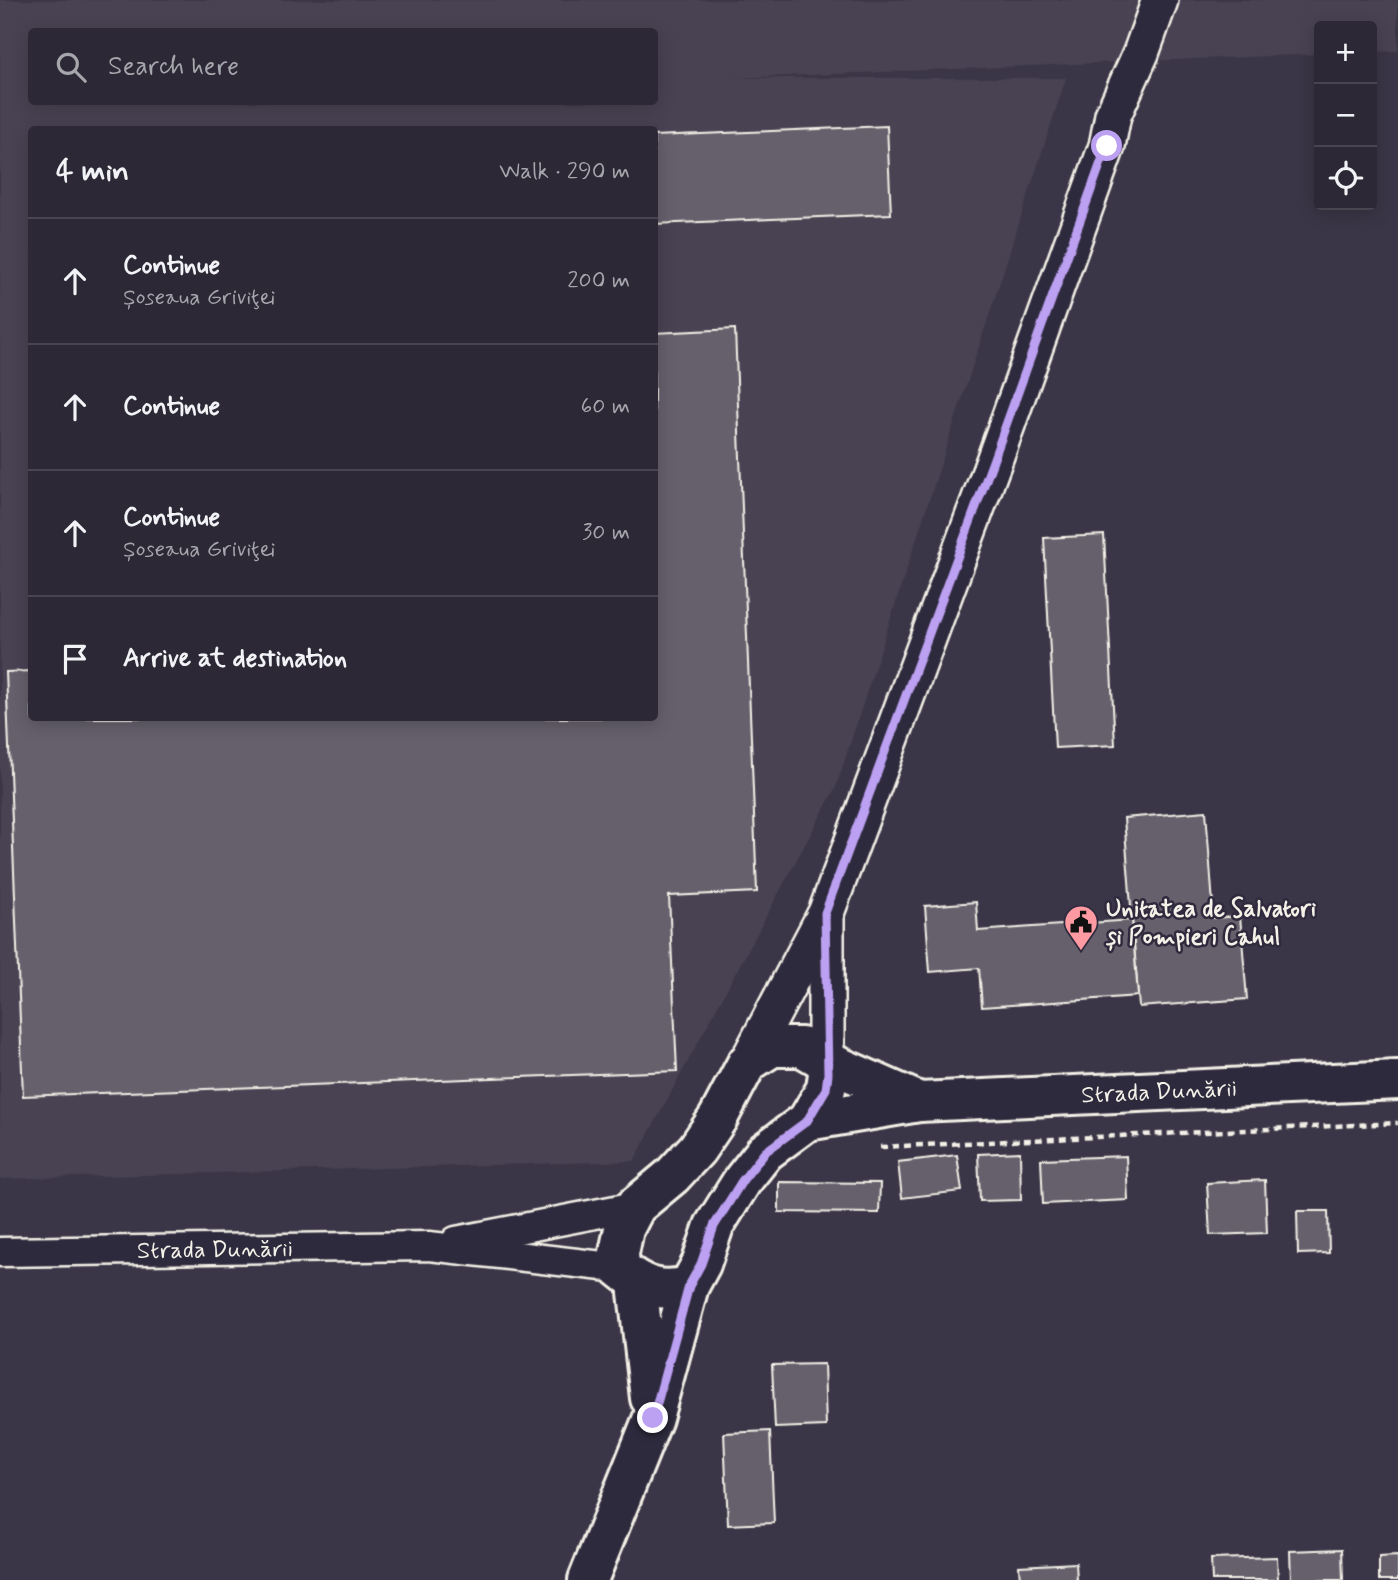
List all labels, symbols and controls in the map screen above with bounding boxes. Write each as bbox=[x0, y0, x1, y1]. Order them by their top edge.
map controls bbox=[1314, 21, 1377, 210]
button: + bbox=[1314, 21, 1377, 84]
search box bbox=[28, 28, 658, 105]
icon: search bbox=[52, 48, 90, 86]
text: Search here bbox=[108, 50, 239, 84]
button: − bbox=[1314, 84, 1377, 147]
route start bbox=[1091, 130, 1122, 161]
button: locate bbox=[1314, 147, 1377, 210]
text: 4 min bbox=[56, 152, 129, 191]
text: Walk · 290 m bbox=[499, 157, 630, 187]
text: Continue bbox=[123, 249, 220, 283]
icon: ahead bbox=[56, 262, 94, 300]
text: 200 m bbox=[567, 266, 630, 296]
text: Șoseaua Griviţei bbox=[123, 283, 275, 313]
icon: ahead bbox=[56, 388, 94, 426]
text: Continue bbox=[123, 390, 220, 424]
text: 60 m bbox=[581, 392, 630, 422]
text: Continue bbox=[123, 501, 220, 535]
icon: ahead bbox=[56, 514, 94, 552]
text: 30 m bbox=[582, 518, 630, 548]
text: Șoseaua Griviţei bbox=[123, 535, 275, 565]
icon: arrive bbox=[56, 640, 94, 678]
text: Arrive at destination bbox=[123, 642, 347, 676]
place label: Unitatea de Salvatori și Pompieri Cahul bbox=[1105, 894, 1317, 953]
public building icon: Unitatea de Salvatori și Pompieri Cahul bbox=[1062, 903, 1100, 952]
street label: Strada Dunării bbox=[1081, 1073, 1238, 1112]
street label: Strada Dunării bbox=[137, 1234, 293, 1267]
route end bbox=[637, 1402, 668, 1433]

